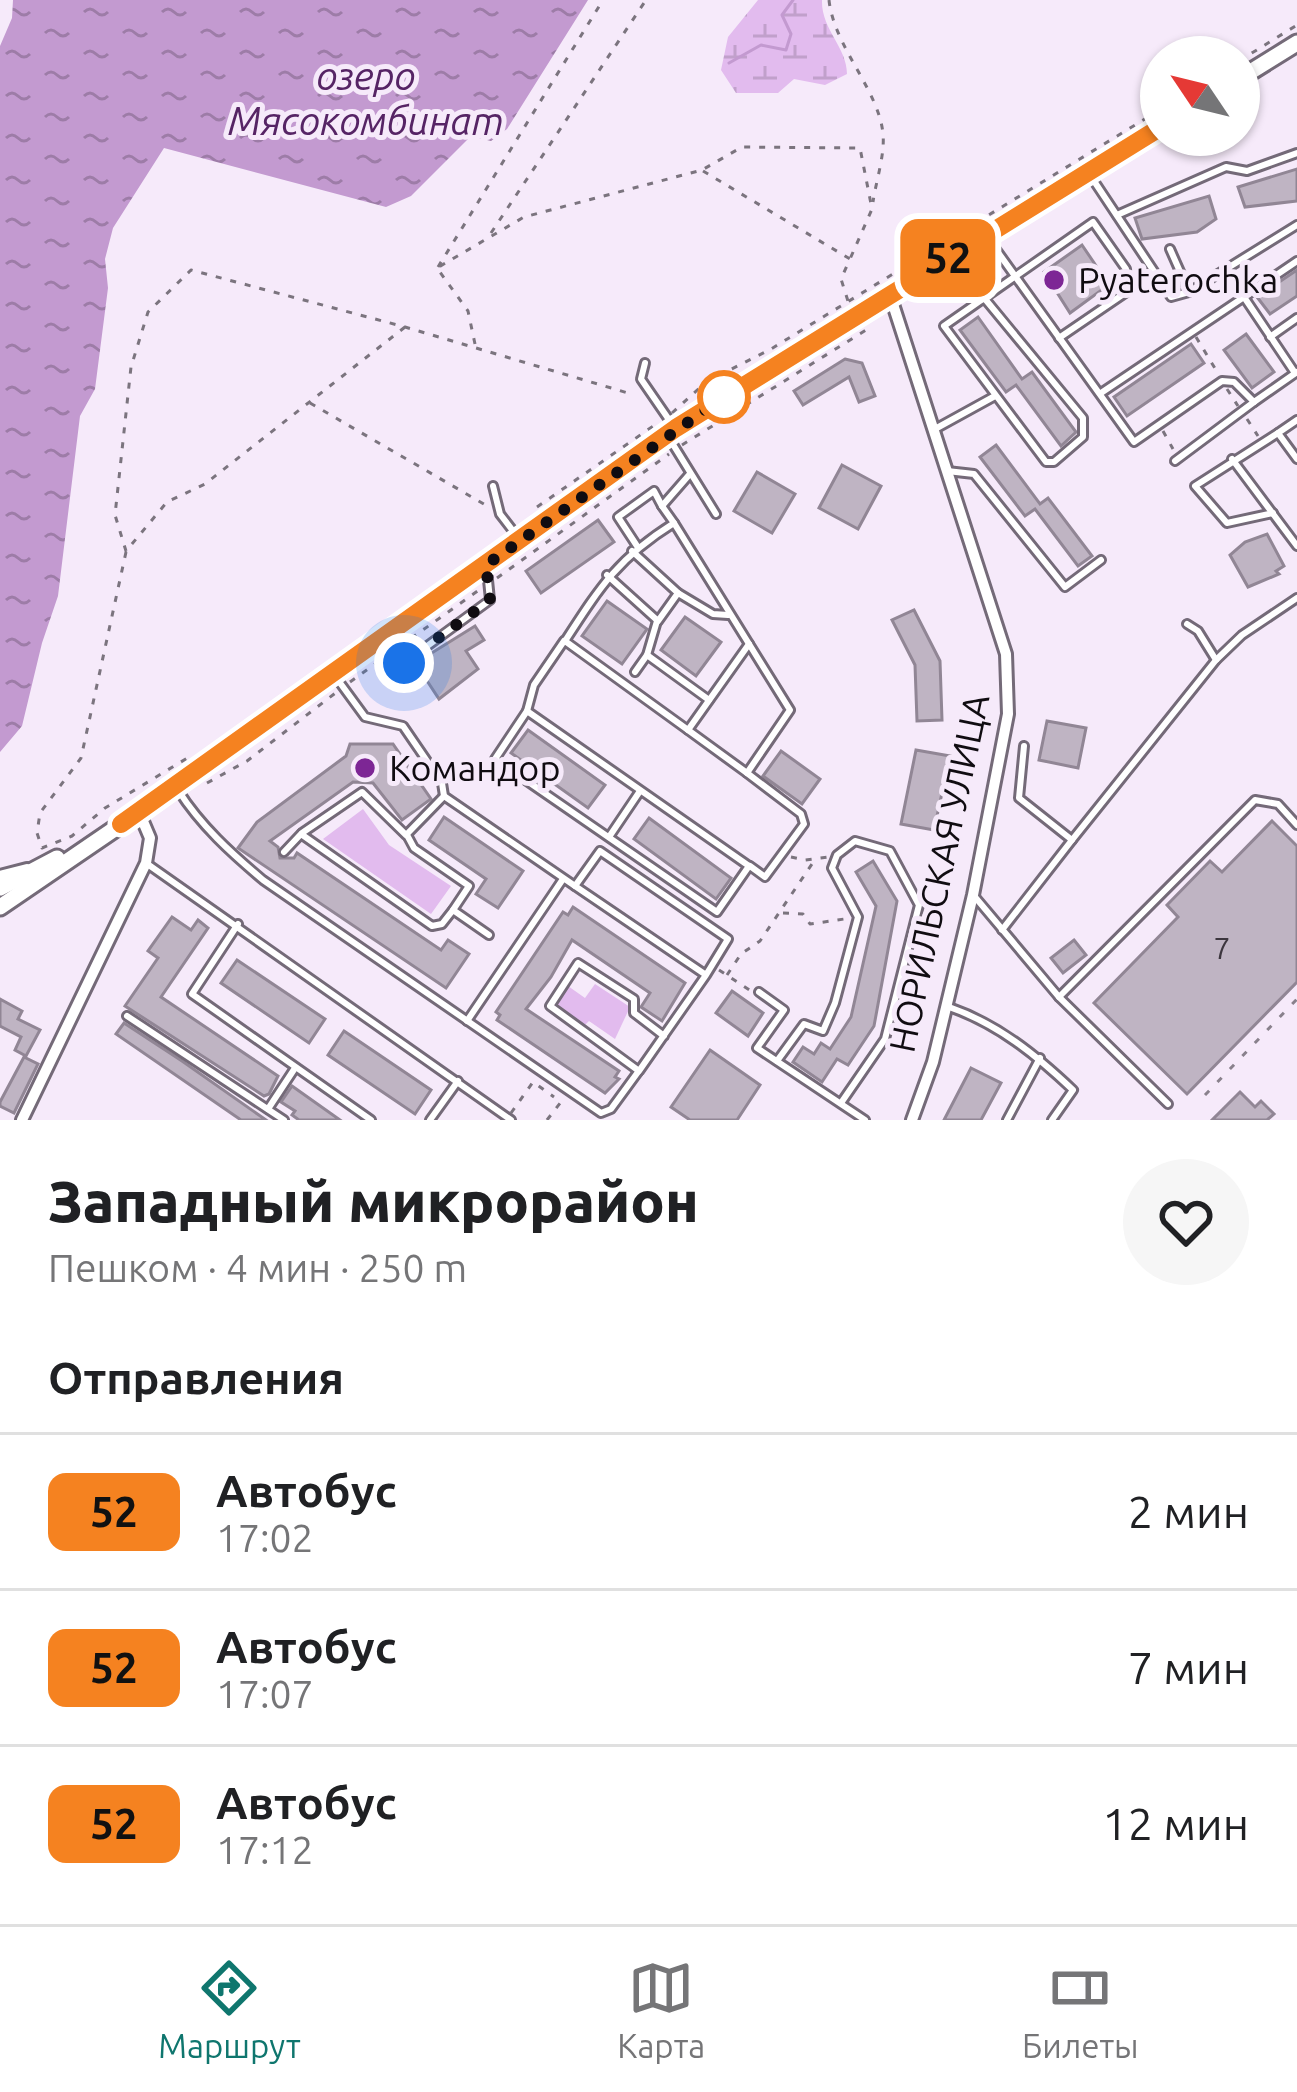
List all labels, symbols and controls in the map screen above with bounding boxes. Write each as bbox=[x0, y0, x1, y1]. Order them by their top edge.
north arrow bbox=[1140, 36, 1260, 156]
map controls bbox=[1140, 36, 1260, 156]
water label: озеро Мясокомбинат bbox=[228, 54, 504, 142]
line badge: 52 bbox=[894, 219, 1002, 297]
text: 52 bbox=[924, 234, 972, 281]
place label: Pyaterochka bbox=[1078, 259, 1278, 300]
marker: Pyaterochka bbox=[1041, 267, 1067, 293]
unlabelled marker bbox=[699, 372, 749, 422]
your location bbox=[374, 633, 434, 693]
street label: НОРИЛЬСКАЯ УЛИЦА bbox=[880, 689, 997, 1056]
place label: Командор bbox=[389, 747, 560, 788]
marker: Командор bbox=[352, 755, 378, 781]
house number: 7 bbox=[1214, 931, 1230, 965]
button: heart bbox=[1123, 1159, 1249, 1285]
text: Западный микрорайон bbox=[48, 1169, 699, 1233]
text: Пешком · 4 мин · 250 m bbox=[48, 1246, 467, 1289]
text: Отправления bbox=[48, 1352, 344, 1403]
text: Автобус bbox=[216, 1465, 397, 1516]
text: 2 мин bbox=[1128, 1486, 1249, 1537]
text: 52 bbox=[90, 1488, 138, 1535]
text: 17:02 bbox=[216, 1516, 314, 1559]
text: Автобус bbox=[216, 1621, 397, 1672]
text: 7 мин bbox=[1128, 1642, 1249, 1693]
text: 52 bbox=[90, 1644, 138, 1691]
text: 17:07 bbox=[216, 1672, 314, 1715]
text: Автобус bbox=[216, 1777, 397, 1828]
text: 12 мин bbox=[1102, 1798, 1249, 1849]
text: 52 bbox=[90, 1800, 138, 1847]
text: 17:12 bbox=[216, 1828, 314, 1871]
tab: Маршрут bbox=[158, 1955, 301, 2064]
tab: Карта bbox=[617, 1955, 705, 2064]
tab: Билеты bbox=[1022, 1955, 1139, 2064]

